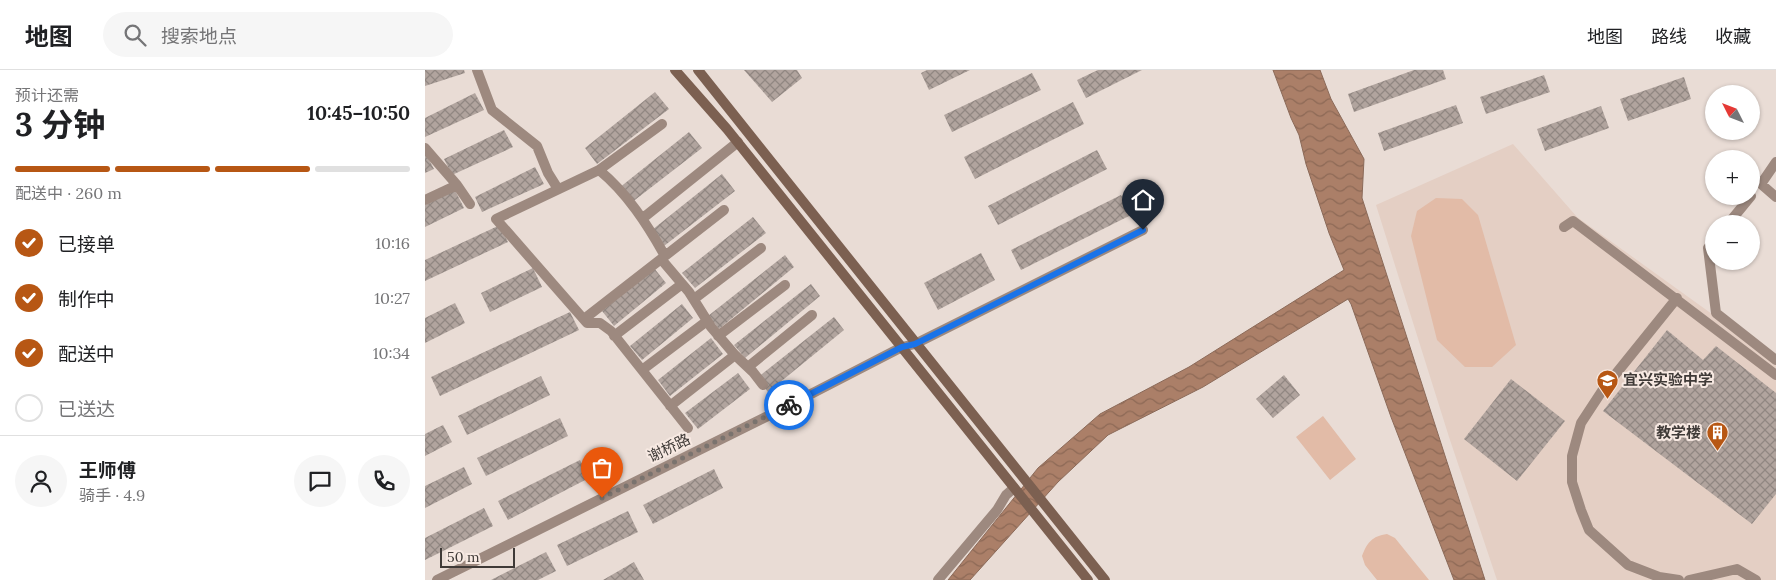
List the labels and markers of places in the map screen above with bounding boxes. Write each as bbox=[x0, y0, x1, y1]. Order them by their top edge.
pin bbox=[1122, 179, 1164, 230]
school or university icon: 宜兴实验中学 bbox=[1595, 368, 1619, 399]
place label: 宜兴实验中学 bbox=[1623, 370, 1713, 389]
building icon: 教学楼 bbox=[1705, 421, 1729, 452]
place label: 教学楼 bbox=[1656, 423, 1701, 442]
pin bbox=[581, 447, 623, 498]

